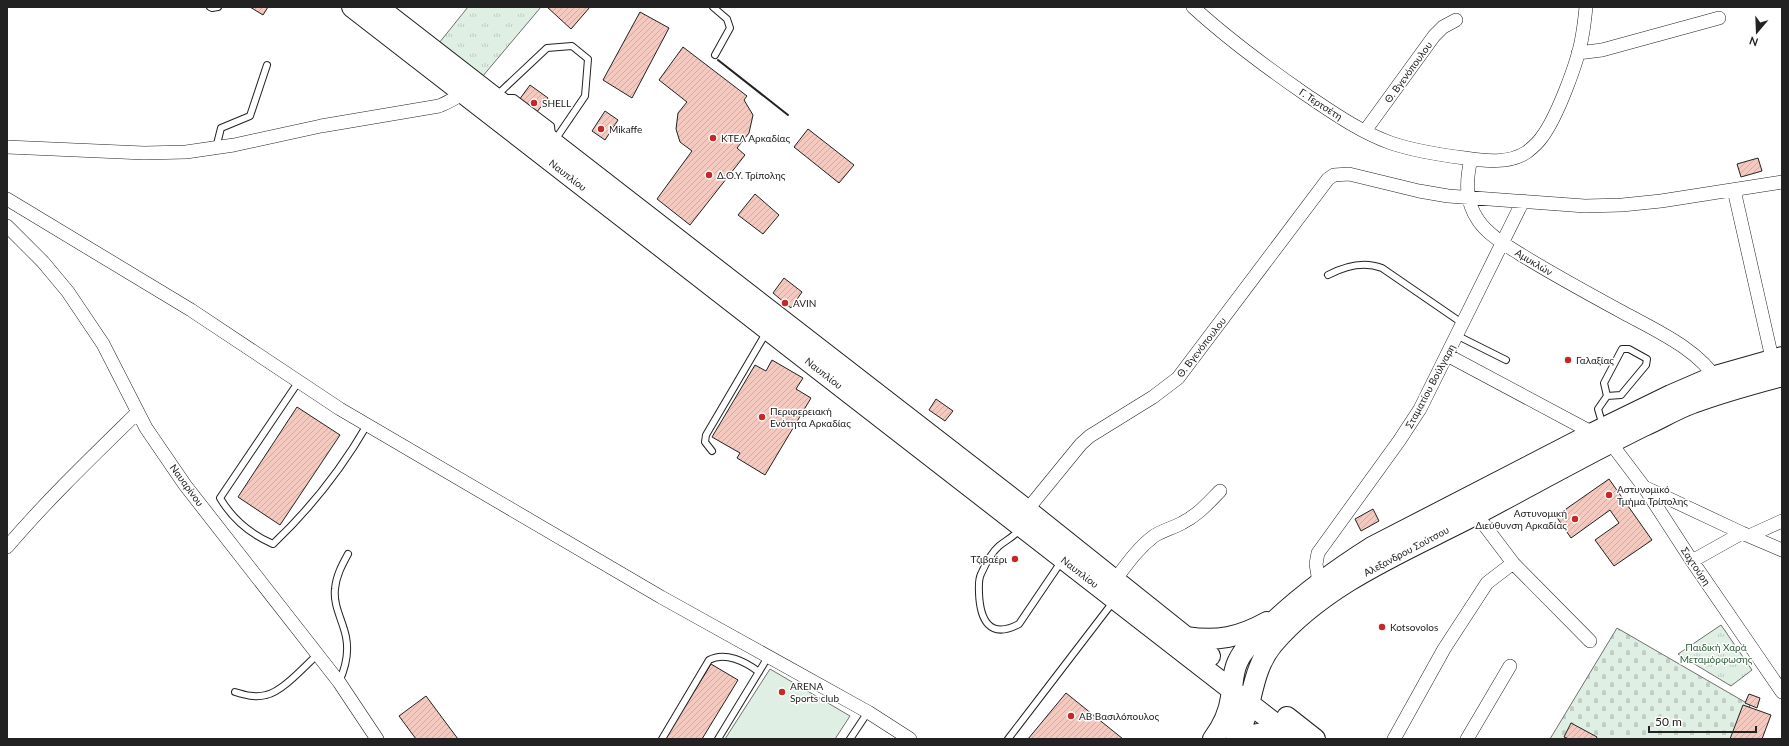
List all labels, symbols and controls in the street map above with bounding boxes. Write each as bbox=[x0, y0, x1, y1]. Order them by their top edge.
north arrow bbox=[1737, 12, 1777, 52]
text: N bbox=[1747, 34, 1760, 49]
street label: Θ. Βγενόπουλου bbox=[1382, 39, 1434, 105]
street label: Γ. Τερτσέτη bbox=[1297, 86, 1345, 123]
place label: SHELL bbox=[542, 97, 571, 109]
marker: SHELL bbox=[529, 98, 539, 108]
place label: Mikaffe bbox=[609, 123, 642, 135]
marker: Mikaffe bbox=[596, 124, 606, 134]
place label: ΚΤΕΛ Αρκαδίας bbox=[721, 132, 790, 144]
marker: ΚΤΕΛ Αρκαδίας bbox=[708, 133, 718, 143]
street label: Ναυπλίου bbox=[547, 157, 589, 193]
place label: Δ.Ο.Υ. Τρίπολης bbox=[717, 169, 786, 181]
marker: Δ.Ο.Υ. Τρίπολης bbox=[704, 170, 714, 180]
street label: Αμυκλών bbox=[1513, 246, 1555, 278]
place label: AVIN bbox=[793, 297, 816, 309]
marker: AVIN bbox=[780, 298, 790, 308]
street label: Θ. Βγενόπουλου bbox=[1174, 315, 1228, 379]
street label: Σταματίου Βούλγαρη bbox=[1403, 342, 1457, 430]
place label: Γαλαξίας bbox=[1576, 354, 1614, 366]
street label: Ναυπλίου bbox=[803, 355, 845, 391]
marker: Γαλαξίας bbox=[1563, 355, 1573, 365]
place label: Περιφερειακή Ενότητα Αρκαδίας bbox=[770, 405, 851, 429]
marker: Περιφερειακή Ενότητα Αρκαδίας bbox=[757, 412, 767, 422]
street label: Ναυαρίνου bbox=[168, 462, 206, 508]
place label: Αστυνομικό Τμήμα Τρίπολης bbox=[1617, 483, 1688, 507]
marker: Αστυνομικό Τμήμα Τρίπολης bbox=[1604, 490, 1614, 500]
place label: Αστυνομική Διεύθυνση Αρκαδίας bbox=[1475, 507, 1567, 531]
marker: Αστυνομική Διεύθυνση Αρκαδίας bbox=[1570, 514, 1580, 524]
street label: Αλεξανδρου Σούτσου bbox=[1361, 523, 1451, 579]
street label: Σαχτούρη bbox=[1679, 545, 1713, 588]
place label: Τζιβαέρι bbox=[970, 553, 1007, 565]
marker: Τζιβαέρι bbox=[1010, 554, 1020, 564]
street label: Ναυπλίου bbox=[1059, 554, 1101, 590]
place label: Kotsovolos bbox=[1390, 621, 1438, 633]
marker: Kotsovolos bbox=[1377, 622, 1387, 632]
park label: Παιδική Χαρά Μεταμόρφωσης bbox=[1680, 641, 1753, 665]
place label: ARENA Sports club bbox=[790, 680, 839, 704]
marker: ARENA Sports club bbox=[777, 687, 787, 697]
scale bar bbox=[1649, 708, 1756, 734]
place label: ΑΒ Βασιλόπουλος bbox=[1079, 710, 1159, 722]
marker: ΑΒ Βασιλόπουλος bbox=[1066, 711, 1076, 721]
text: 50 m bbox=[1655, 714, 1682, 729]

